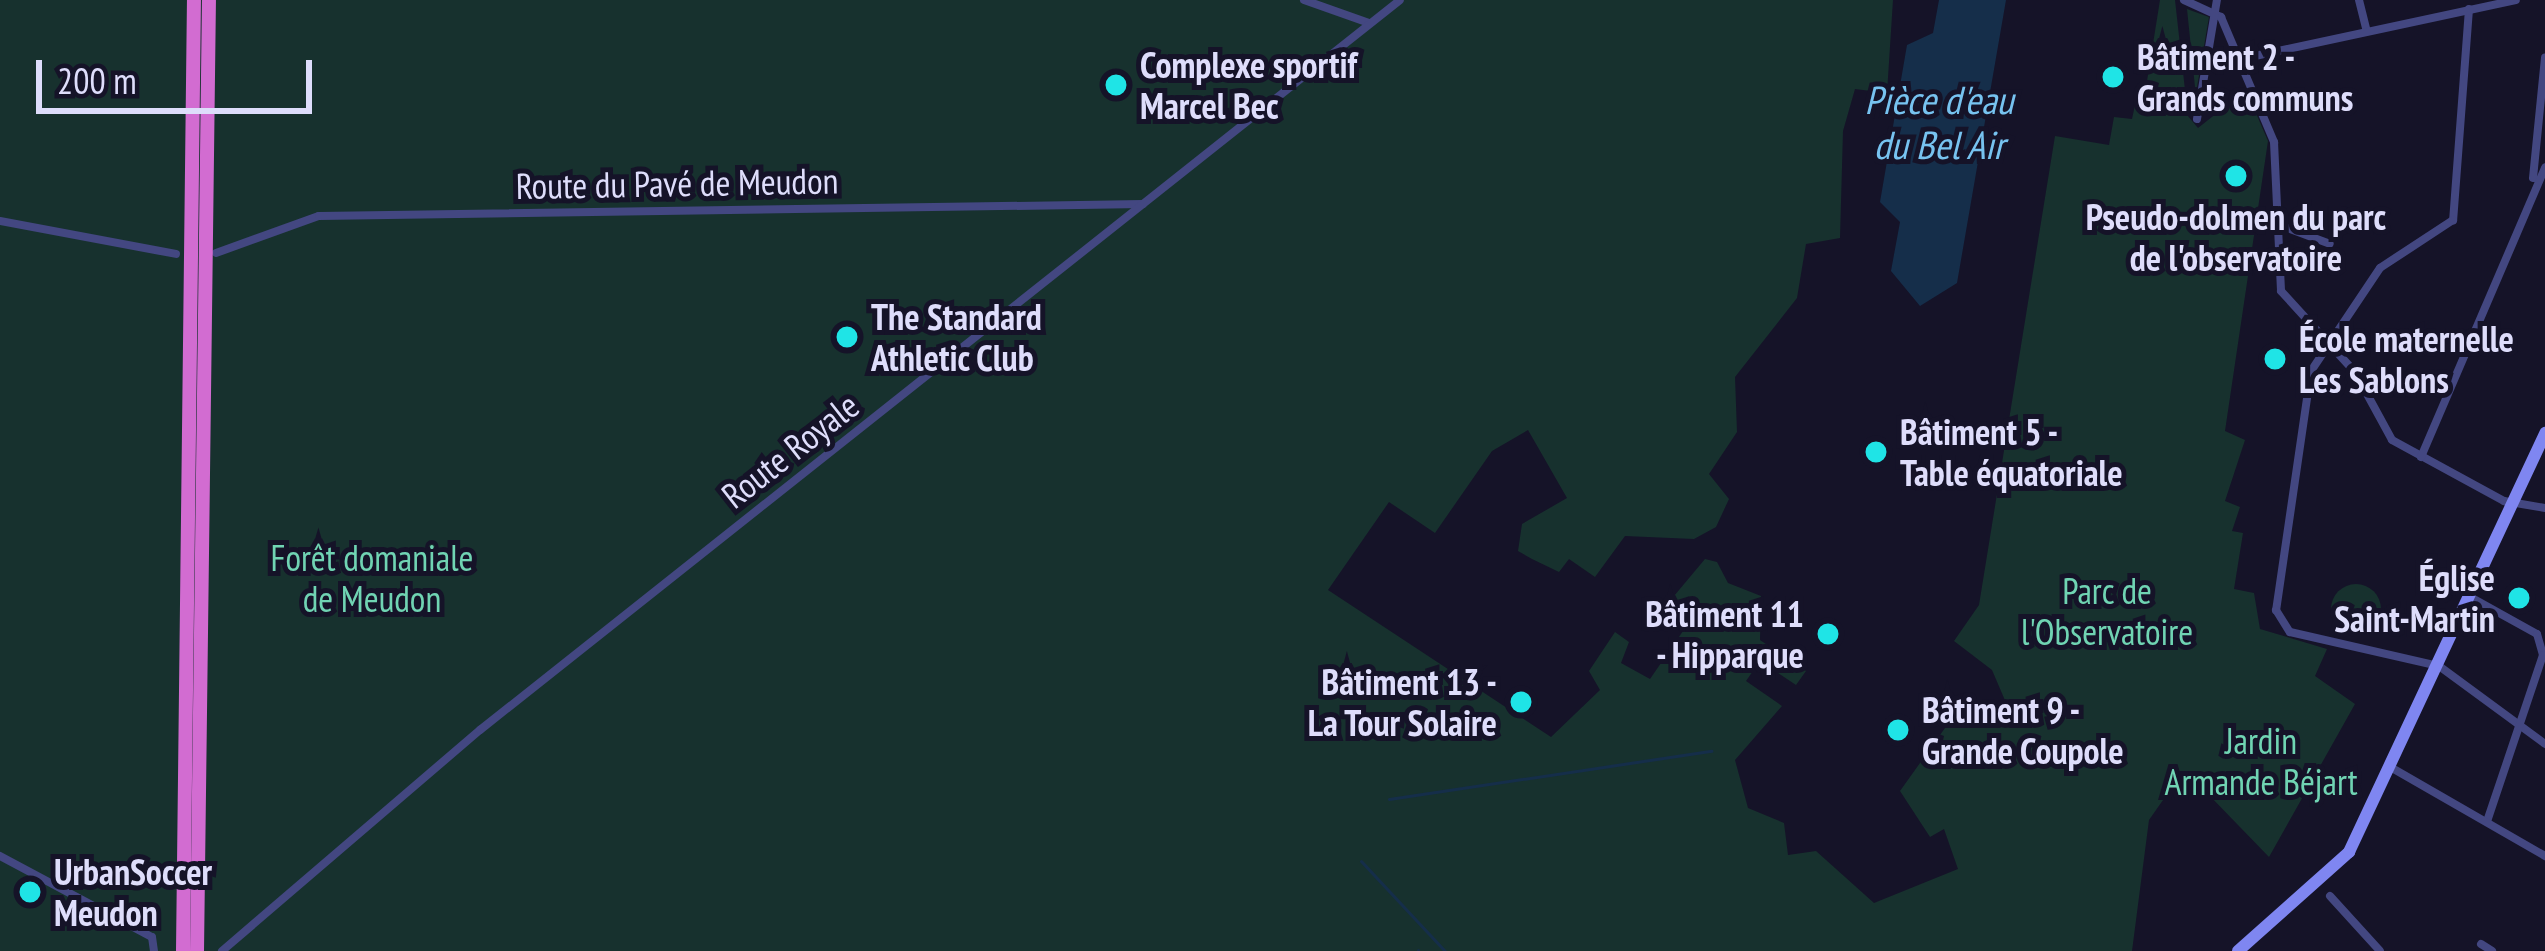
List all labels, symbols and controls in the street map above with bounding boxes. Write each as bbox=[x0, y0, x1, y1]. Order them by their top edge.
place label: Bâtiment 2 - Grands communs bbox=[2137, 34, 2353, 119]
scale bar bbox=[42, 36, 318, 110]
place label: Complexe sportif Marcel Bec bbox=[1140, 42, 1357, 127]
text: 200 m bbox=[57, 57, 137, 104]
marker: Bâtiment 2 - Grands communs bbox=[2100, 64, 2126, 90]
marker: Complexe sportif Marcel Bec bbox=[1103, 72, 1129, 98]
water label: Pièce d'eau du Bel Air bbox=[1865, 78, 2013, 169]
street label: Route du Pavé de Meudon bbox=[515, 159, 839, 207]
marker: Pseudo-dolmen du parc de l'observatoire bbox=[2223, 163, 2249, 189]
place label: Pseudo-dolmen du parc de l'observatoire bbox=[2086, 194, 2386, 279]
place label: The Standard Athletic Club bbox=[871, 294, 1042, 379]
place label: École maternelle Les Sablons bbox=[2299, 316, 2514, 401]
marker: The Standard Athletic Club bbox=[834, 324, 860, 350]
marker: École maternelle Les Sablons bbox=[2262, 346, 2288, 372]
street label: Route Royale bbox=[713, 383, 867, 517]
place label: Bâtiment 5 - Table équatoriale bbox=[1900, 409, 2123, 494]
marker: Bâtiment 5 - Table équatoriale bbox=[1863, 439, 1889, 465]
park label: Forêt domaniale de Meudon bbox=[271, 535, 473, 620]
place label: Église Saint-Martin bbox=[2334, 555, 2495, 640]
park label: Parc de l'Observatoire bbox=[2021, 568, 2193, 653]
marker: Église Saint-Martin bbox=[2506, 585, 2532, 611]
place label: Bâtiment 11 - Hipparque bbox=[1645, 591, 1804, 676]
marker: Bâtiment 11 - Hipparque bbox=[1815, 621, 1841, 647]
place label: Bâtiment 13 - La Tour Solaire bbox=[1307, 659, 1497, 744]
place label: Bâtiment 9 - Grande Coupole bbox=[1922, 687, 2124, 772]
marker: Bâtiment 13 - La Tour Solaire bbox=[1508, 689, 1534, 715]
marker: Bâtiment 9 - Grande Coupole bbox=[1885, 717, 1911, 743]
park label: Jardin Armande Béjart bbox=[2164, 718, 2358, 803]
place label: UrbanSoccer Meudon bbox=[54, 849, 212, 934]
marker: UrbanSoccer Meudon bbox=[17, 879, 43, 905]

